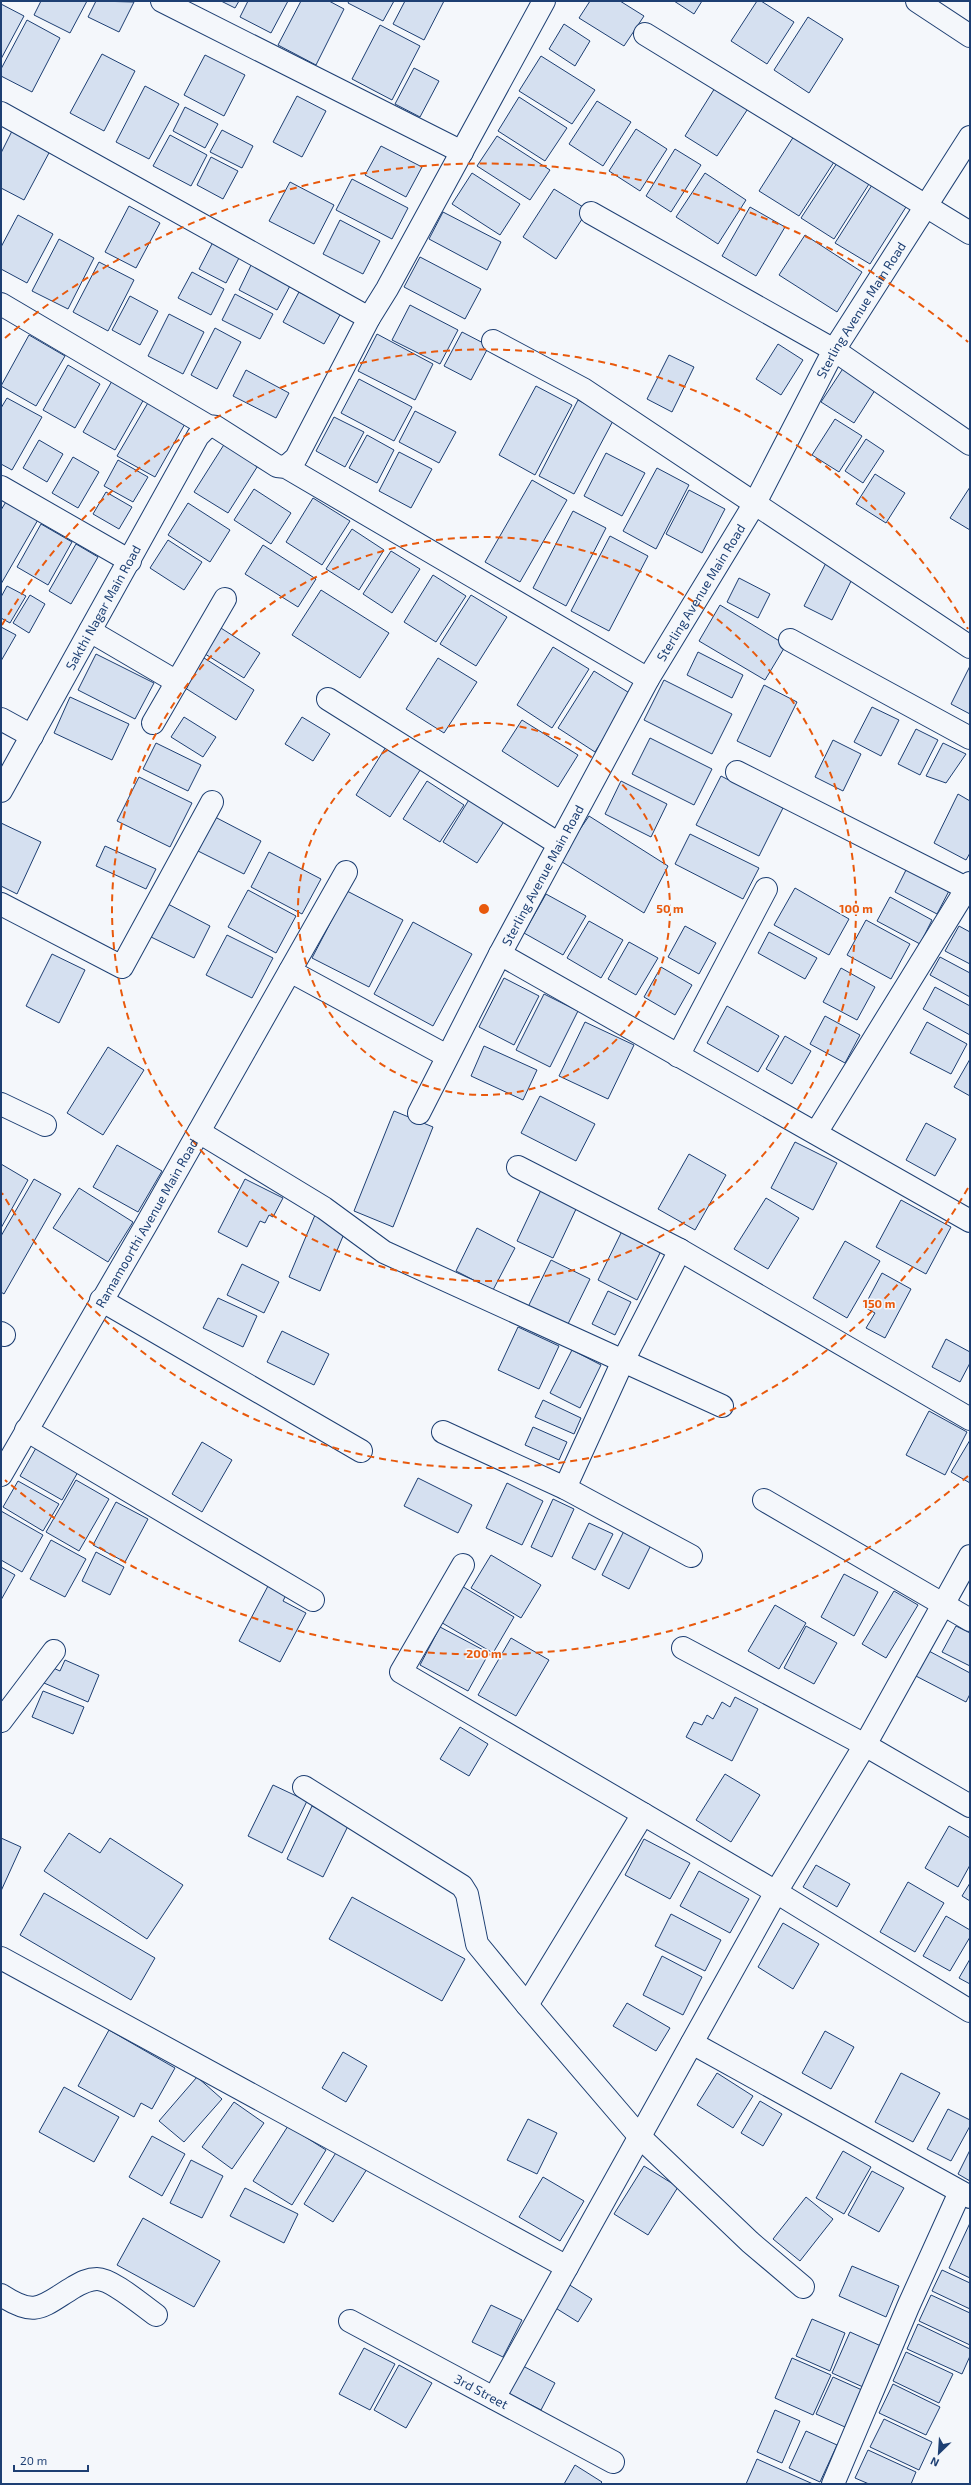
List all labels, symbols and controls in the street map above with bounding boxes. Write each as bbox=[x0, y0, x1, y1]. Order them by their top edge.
street label: Sterling Avenue Main Road bbox=[813, 239, 909, 381]
street label: Sterling Avenue Main Road bbox=[653, 521, 748, 664]
street label: Sakthi Nagar Main Road bbox=[62, 542, 144, 673]
street label: Sterling Avenue Main Road bbox=[498, 802, 587, 948]
text: 50 m bbox=[656, 901, 684, 915]
text: 100 m bbox=[839, 901, 873, 915]
centre of rings bbox=[477, 902, 491, 916]
street label: Ramamoorthi Avenue Main Road bbox=[92, 1136, 201, 1310]
text: 150 m bbox=[863, 1296, 895, 1310]
text: 200 m bbox=[466, 1646, 502, 1660]
street label: 3rd Street bbox=[452, 2370, 511, 2412]
north arrow bbox=[919, 2433, 959, 2473]
scale bar bbox=[14, 2447, 88, 2473]
text: 20 m bbox=[20, 2453, 47, 2467]
text: N bbox=[928, 2455, 941, 2470]

